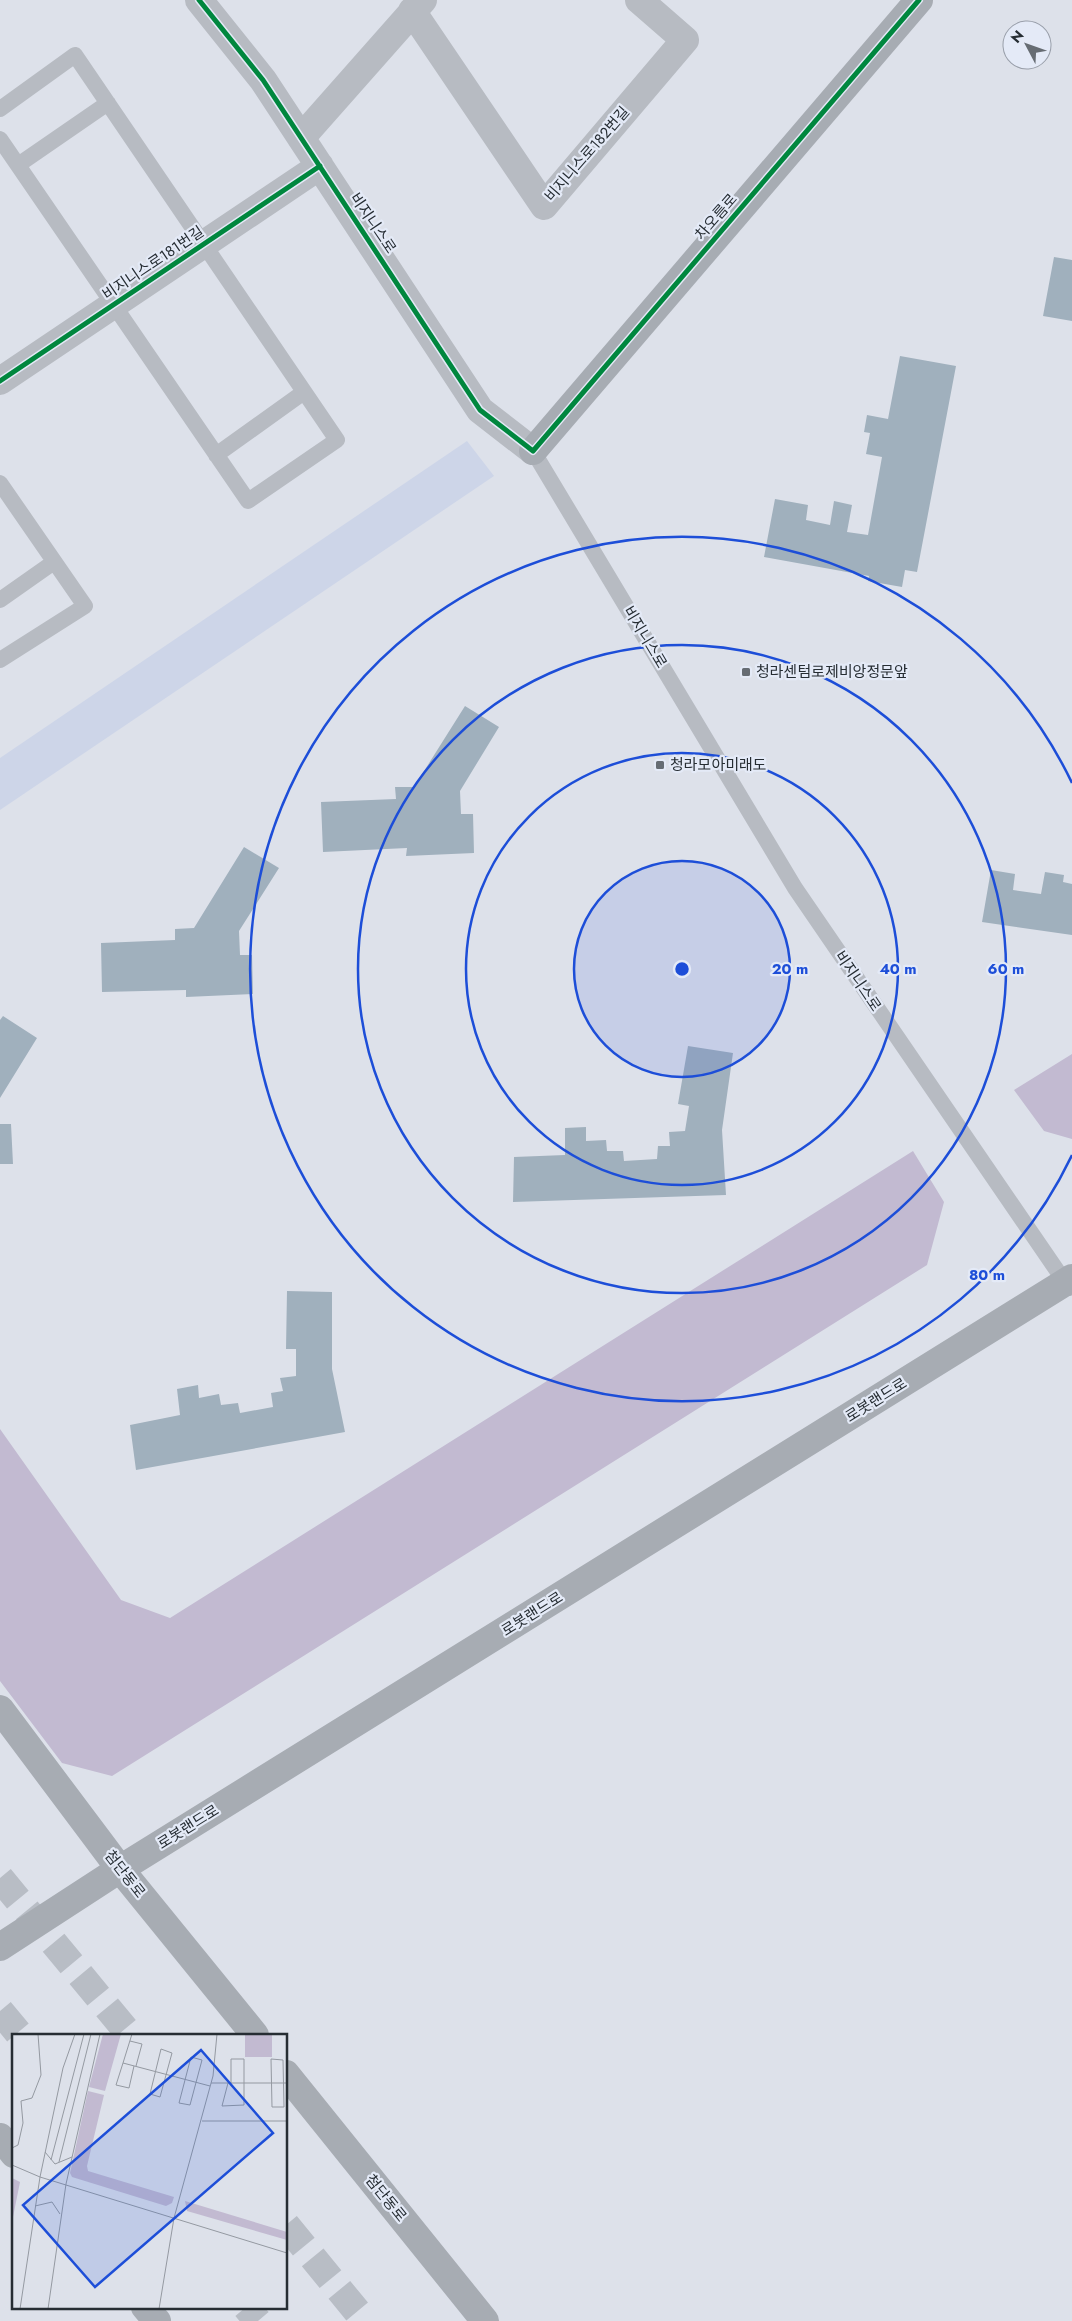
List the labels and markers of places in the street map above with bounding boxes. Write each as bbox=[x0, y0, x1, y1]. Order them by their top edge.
place label: 청라센텀로제비앙정문앞 bbox=[756, 661, 908, 683]
marker: 청라센텀로제비앙정문앞 bbox=[740, 666, 752, 678]
place label: 청라모아미래도 bbox=[670, 754, 767, 776]
marker: 청라모아미래도 bbox=[654, 759, 666, 771]
centre of rings bbox=[673, 960, 691, 978]

